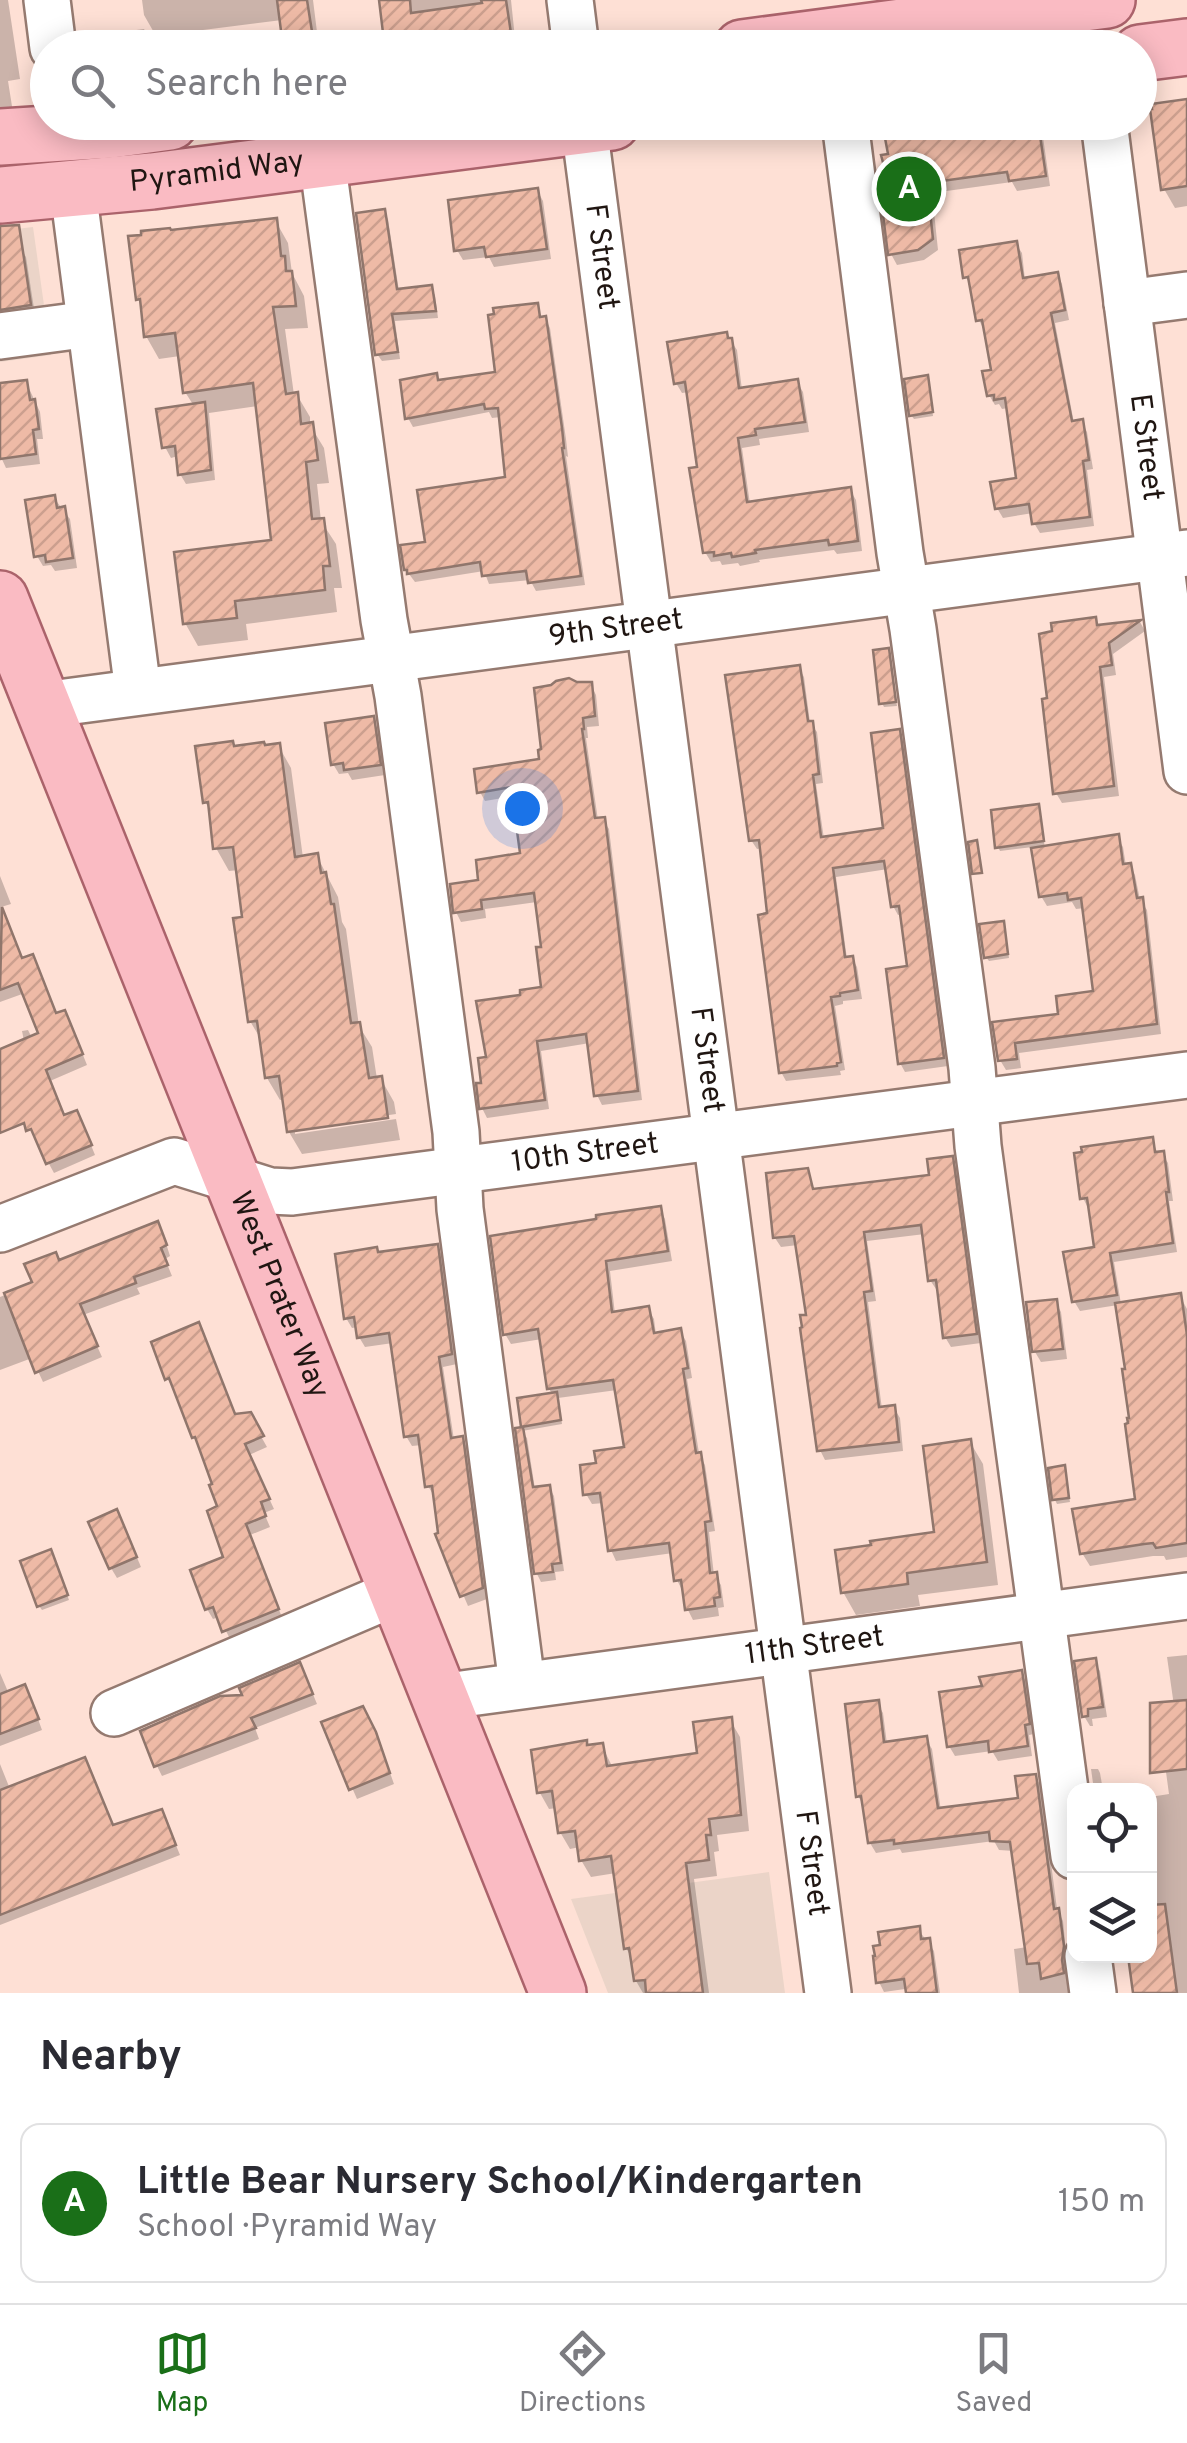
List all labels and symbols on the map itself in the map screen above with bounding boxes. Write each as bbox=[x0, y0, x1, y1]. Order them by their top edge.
street label: Pyramid Way bbox=[128, 143, 306, 201]
pin: A bbox=[876, 152, 942, 226]
street label: F Street bbox=[576, 202, 626, 312]
street label: E Street bbox=[1120, 392, 1171, 503]
street label: 9th Street bbox=[546, 602, 685, 656]
your location bbox=[497, 783, 548, 834]
street label: F Street bbox=[681, 1005, 731, 1115]
street label: 10th Street bbox=[509, 1126, 661, 1182]
street label: West Prater Way bbox=[221, 1186, 337, 1404]
street label: 11th Street bbox=[743, 1619, 886, 1674]
street label: F Street bbox=[786, 1808, 836, 1918]

